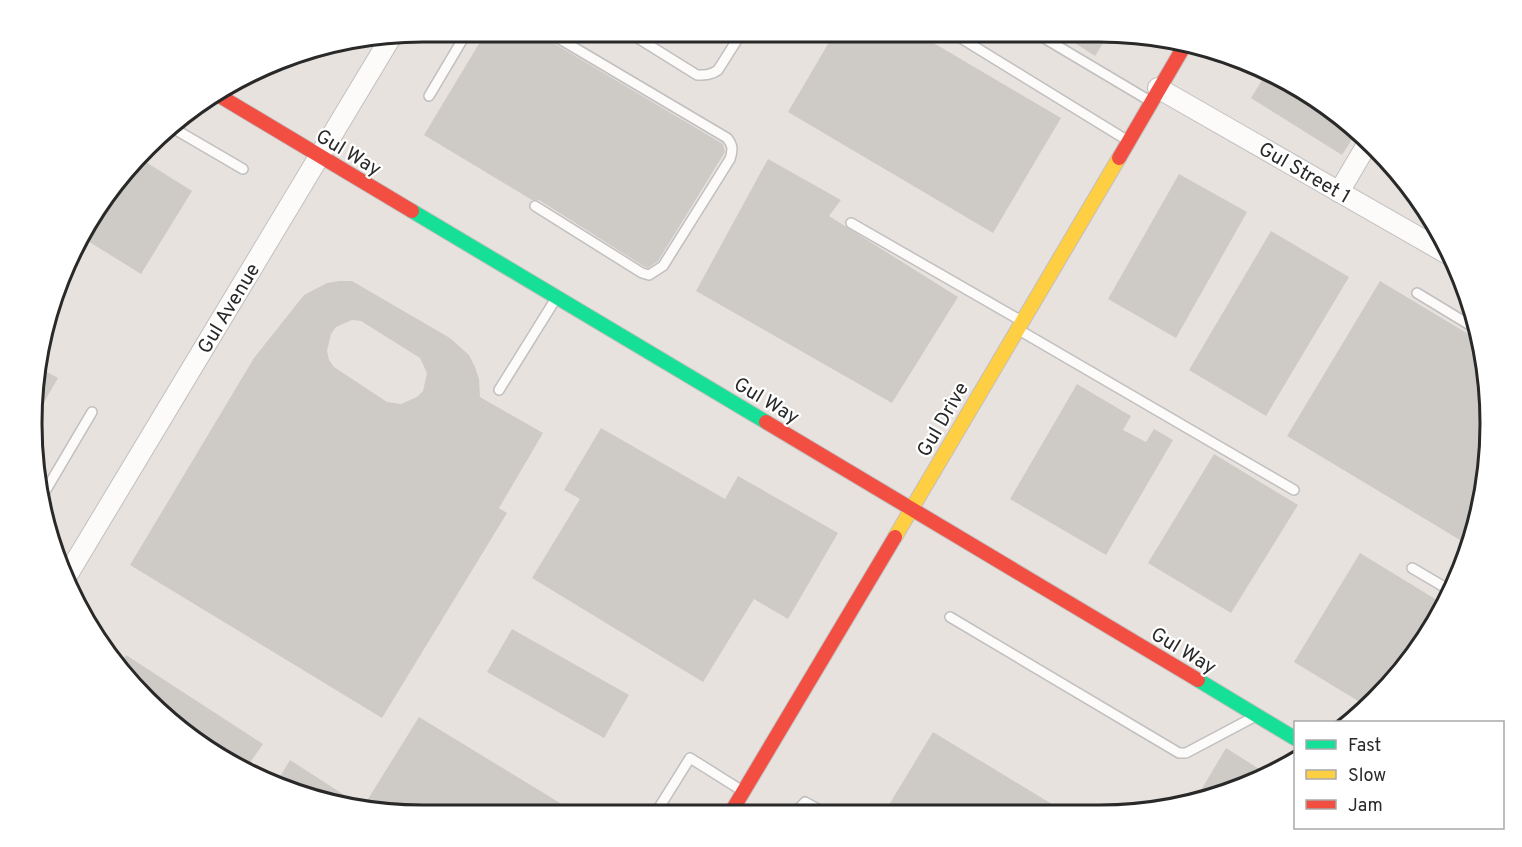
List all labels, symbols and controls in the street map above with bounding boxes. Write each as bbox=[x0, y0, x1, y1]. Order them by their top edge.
street label: Gul Way bbox=[310, 124, 385, 183]
street label: Gul Street 1 bbox=[1253, 137, 1355, 211]
street label: Gul Avenue bbox=[193, 259, 267, 359]
street label: Gul Way bbox=[728, 372, 803, 431]
street label: Gul Drive bbox=[912, 378, 976, 462]
street label: Gul Way bbox=[1145, 622, 1220, 681]
legend bbox=[1294, 721, 1504, 829]
text: Fast bbox=[1348, 735, 1381, 758]
text: Slow bbox=[1348, 765, 1386, 788]
text: Jam bbox=[1348, 795, 1383, 818]

